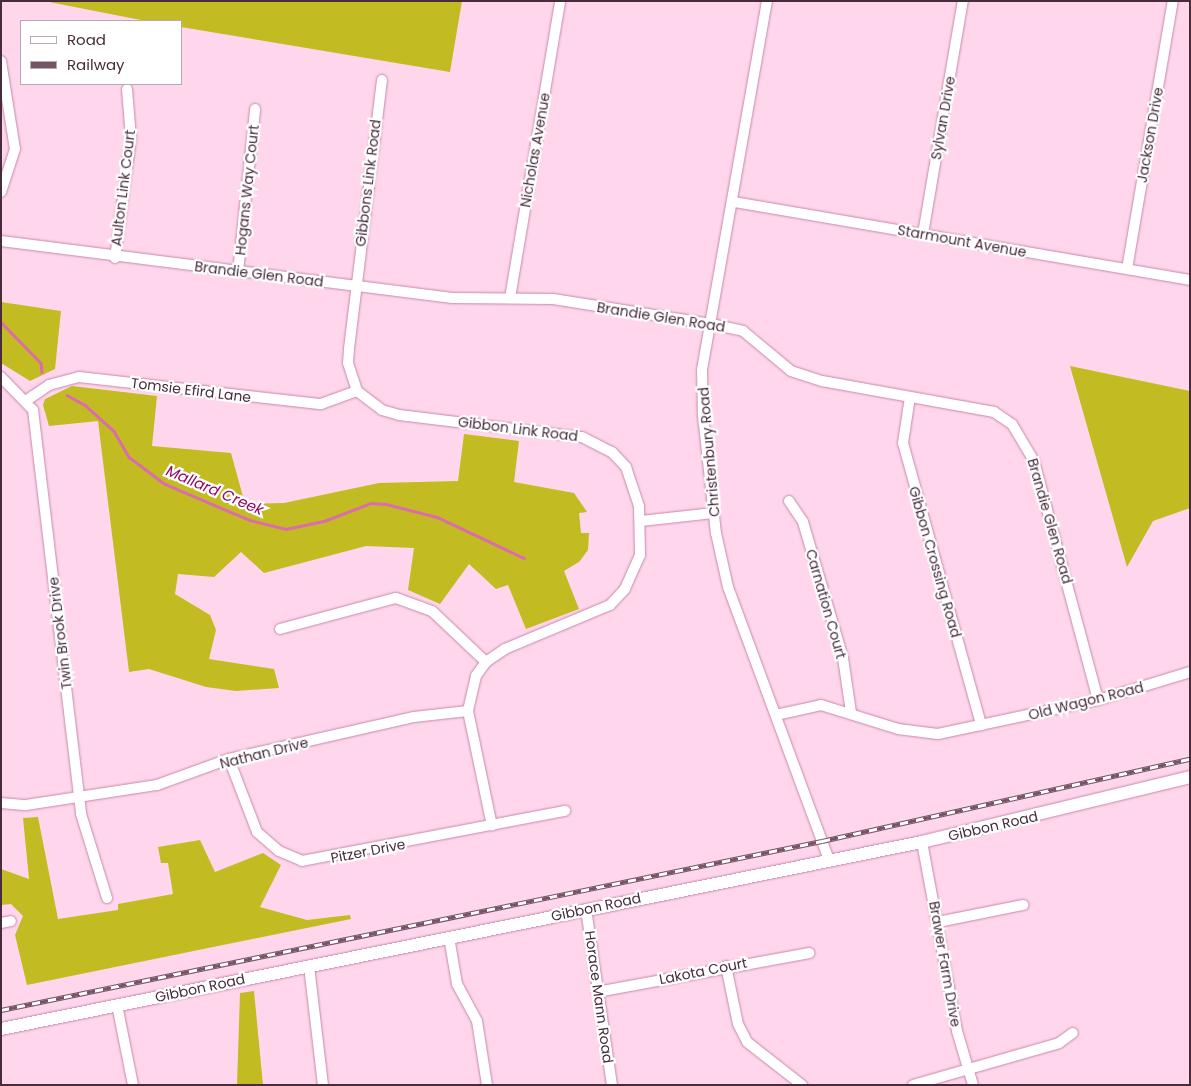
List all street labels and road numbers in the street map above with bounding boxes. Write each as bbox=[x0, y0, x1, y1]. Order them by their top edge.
street label: Sylvan Drive bbox=[927, 75, 959, 161]
street label: Jackson Drive bbox=[1133, 86, 1167, 184]
street label: Nicholas Avenue bbox=[517, 91, 553, 209]
street label: Gibbons Link Road bbox=[352, 118, 384, 248]
street label: Hogans Way Court bbox=[232, 124, 262, 256]
street label: Aulton Link Court bbox=[108, 129, 138, 247]
street label: Starmount Avenue bbox=[896, 221, 1028, 261]
street label: Brandie Glen Road bbox=[194, 258, 324, 290]
street label: Brandie Glen Road bbox=[596, 299, 726, 335]
street label: Tomsie Efird Lane bbox=[130, 374, 252, 406]
street label: Christenbury Road bbox=[695, 386, 723, 518]
street label: Gibbon Link Road bbox=[457, 413, 579, 445]
street label: Brandie Glen Road bbox=[1024, 456, 1076, 586]
street label: Gibbon Crossing Road bbox=[905, 484, 965, 640]
street label: Carnation Court bbox=[802, 547, 850, 661]
street label: Twin Brook Drive bbox=[45, 576, 75, 690]
street label: Old Wagon Road bbox=[1027, 679, 1145, 723]
street label: Nathan Drive bbox=[218, 734, 310, 772]
street label: Gibbon Road bbox=[947, 808, 1039, 844]
street label: Pitzer Drive bbox=[329, 836, 407, 866]
street label: Gibbon Road bbox=[550, 889, 642, 925]
street label: Brawer Farm Drive bbox=[926, 900, 964, 1028]
street label: Horace Mann Road bbox=[581, 930, 617, 1064]
street label: Lakota Court bbox=[658, 954, 748, 988]
street label: Gibbon Road bbox=[154, 970, 246, 1006]

